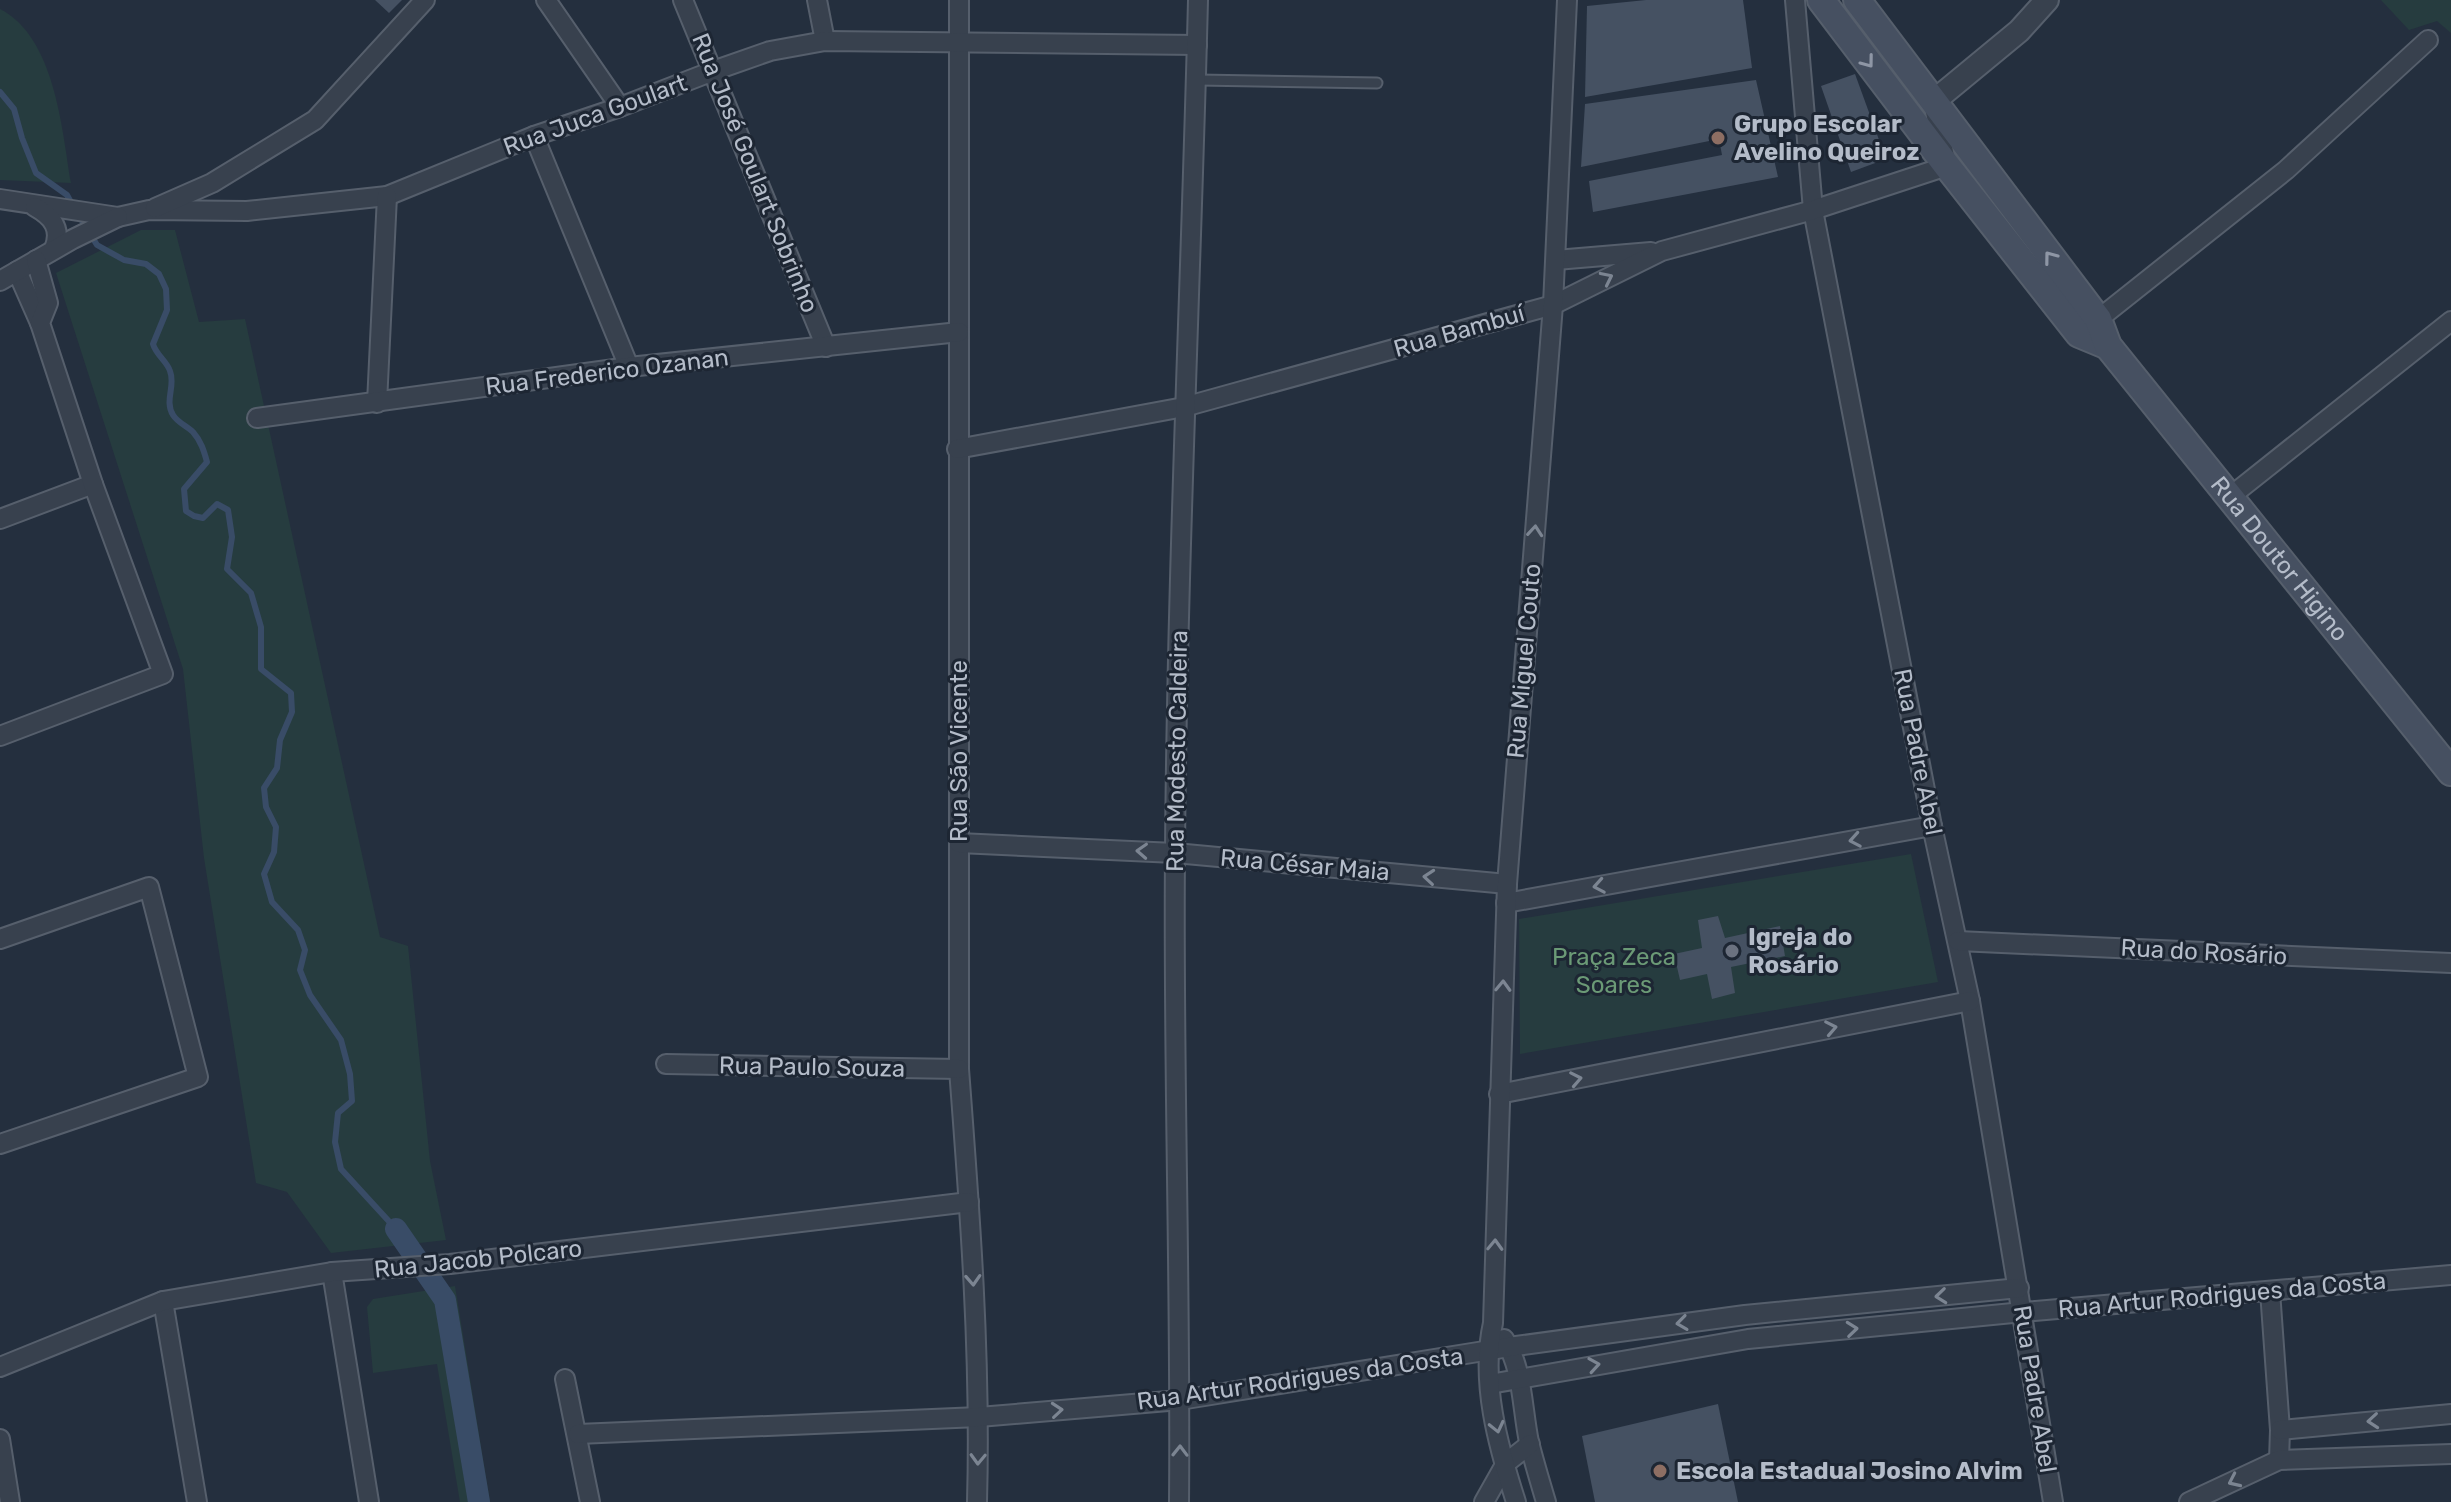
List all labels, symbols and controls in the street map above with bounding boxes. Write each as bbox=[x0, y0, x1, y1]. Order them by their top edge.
street label: Rua José Goulart Sobrinho bbox=[686, 29, 824, 317]
one-way arrow bbox=[1859, 53, 1873, 68]
street label: Rua Juca Goulart bbox=[499, 69, 691, 161]
place label: Grupo Escolar Avelino Queiroz bbox=[1734, 110, 1919, 166]
marker: Grupo Escolar Avelino Queiroz bbox=[1709, 129, 1727, 147]
one-way arrow bbox=[2046, 251, 2060, 266]
one-way arrow bbox=[1599, 272, 1614, 288]
street label: Rua Bambuí bbox=[1391, 299, 1529, 363]
street label: Rua Frederico Ozanan bbox=[484, 343, 730, 401]
street label: Rua Doutor Higino bbox=[2205, 471, 2354, 647]
one-way arrow bbox=[1526, 524, 1543, 537]
street label: Rua Miguel Couto bbox=[1502, 562, 1546, 760]
street label: Rua Modesto Caldeira bbox=[1161, 630, 1193, 872]
street label: Rua São Vicente bbox=[945, 660, 973, 842]
street label: Rua Padre Abel bbox=[1888, 666, 1948, 838]
one-way arrow bbox=[1848, 830, 1862, 847]
one-way arrow bbox=[1135, 843, 1148, 860]
street label: Rua César Maia bbox=[1219, 844, 1391, 886]
one-way arrow bbox=[1422, 868, 1435, 885]
one-way arrow bbox=[1592, 877, 1606, 894]
place label: Igreja do Rosário bbox=[1748, 923, 1852, 979]
street label: Rua do Rosário bbox=[2120, 934, 2288, 970]
marker: Igreja do Rosário bbox=[1723, 942, 1741, 960]
park label: Praça Zeca Soares bbox=[1552, 943, 1676, 999]
one-way arrow bbox=[1494, 979, 1511, 992]
one-way arrow bbox=[1824, 1021, 1837, 1038]
street label: Rua Paulo Souza bbox=[719, 1051, 905, 1083]
one-way arrow bbox=[1569, 1071, 1582, 1088]
street label: Rua Jacob Polcaro bbox=[373, 1234, 583, 1284]
one-way arrow bbox=[1486, 1238, 1504, 1251]
street label: Rua Artur Rodrigues da Costa bbox=[2057, 1267, 2387, 1323]
one-way arrow bbox=[964, 1274, 981, 1287]
one-way arrow bbox=[1934, 1287, 1947, 1304]
street label: Rua Padre Abel bbox=[2008, 1303, 2062, 1475]
one-way arrow bbox=[1676, 1314, 1689, 1331]
one-way arrow bbox=[1846, 1321, 1859, 1338]
street label: Rua Artur Rodrigues da Costa bbox=[1135, 1342, 1465, 1416]
one-way arrow bbox=[1587, 1357, 1601, 1374]
one-way arrow bbox=[1051, 1402, 1064, 1419]
one-way arrow bbox=[2366, 1413, 2379, 1430]
one-way arrow bbox=[1488, 1420, 1505, 1434]
one-way arrow bbox=[1171, 1444, 1188, 1457]
one-way arrow bbox=[969, 1453, 986, 1466]
place label: Escola Estadual Josino Alvim bbox=[1676, 1457, 2023, 1485]
marker: Escola Estadual Josino Alvim bbox=[1651, 1462, 1669, 1480]
one-way arrow bbox=[2228, 1471, 2242, 1487]

